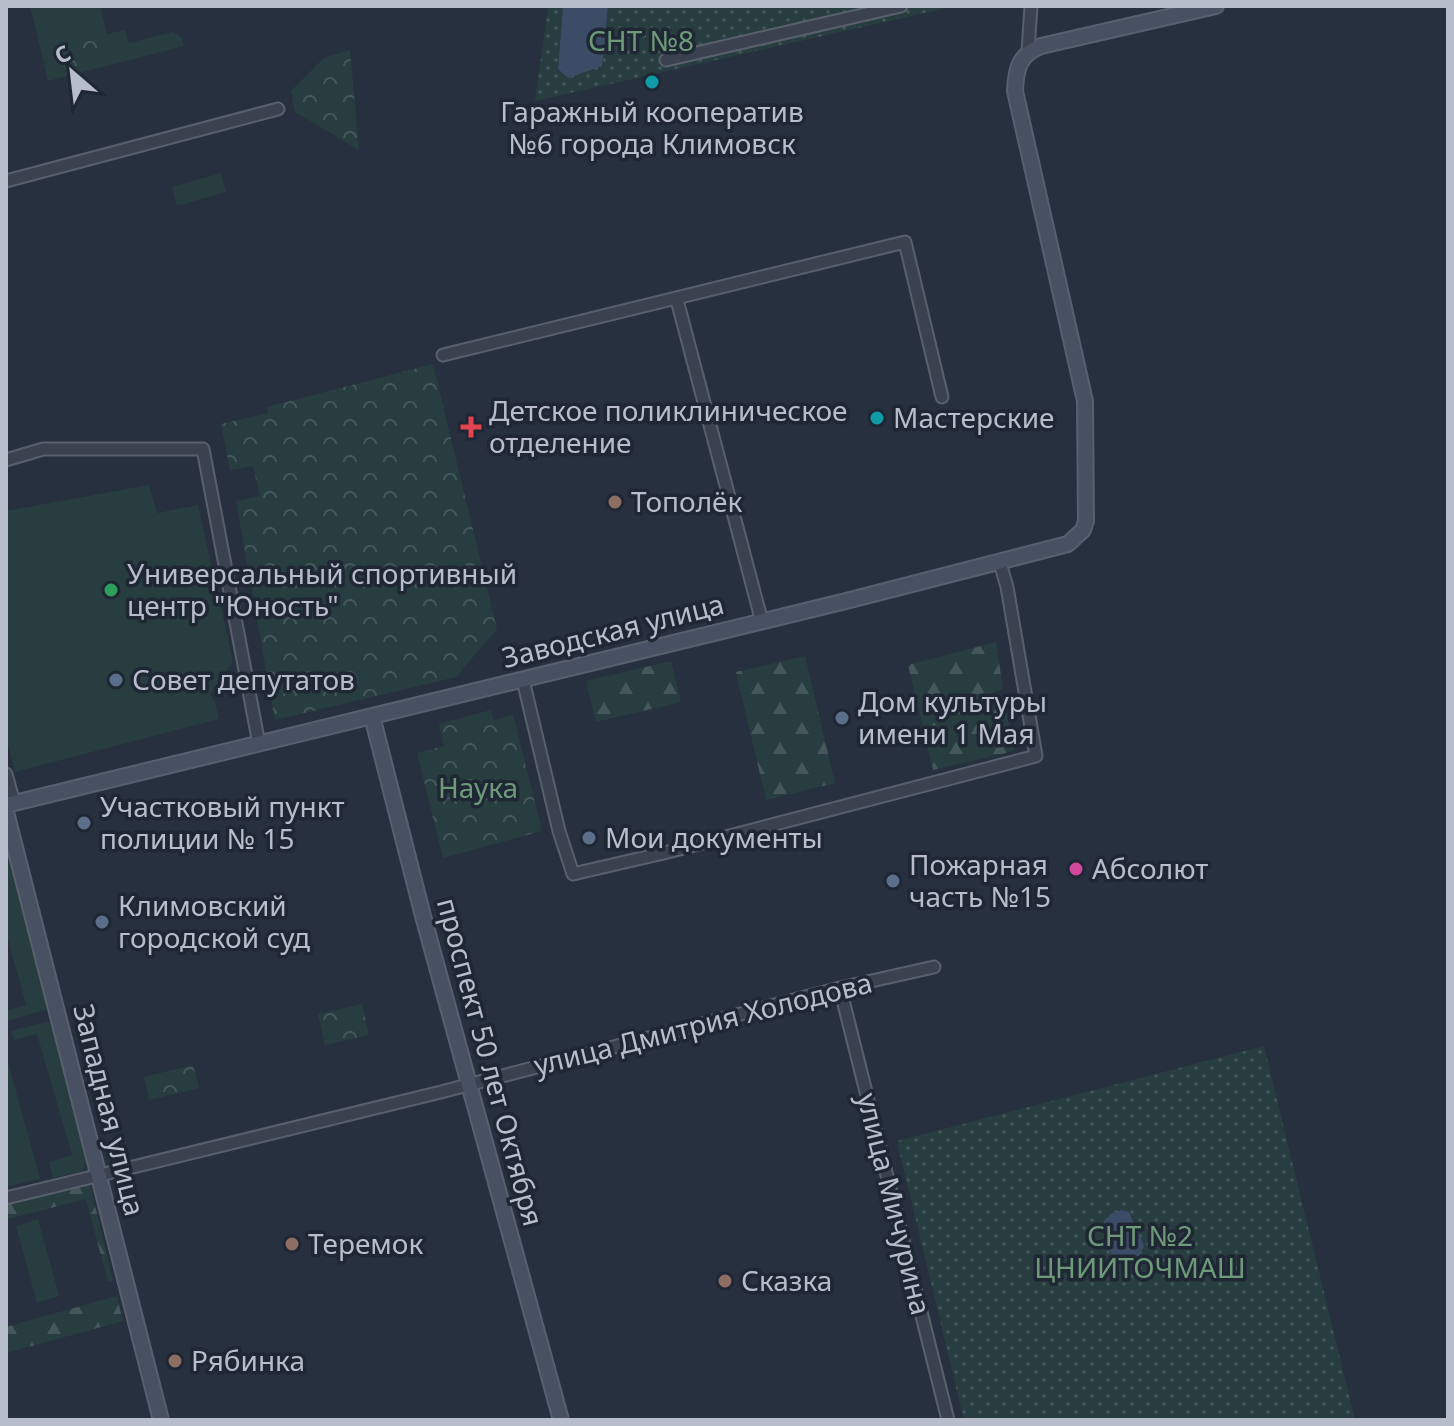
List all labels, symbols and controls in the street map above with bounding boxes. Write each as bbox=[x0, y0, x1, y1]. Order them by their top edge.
park label: СНТ №8 bbox=[588, 21, 694, 59]
north arrow bbox=[32, 32, 112, 112]
text: С bbox=[49, 37, 75, 70]
marker: Гаражный кооператив №6 города Климовск bbox=[643, 73, 661, 91]
place label: Гаражный кооператив №6 города Климовск bbox=[500, 92, 804, 162]
place label: Детское поликлиническое отделение bbox=[489, 391, 848, 461]
place label: Мастерские bbox=[893, 398, 1054, 436]
marker: Мастерские bbox=[868, 409, 886, 427]
marker: Детское поликлиническое отделение bbox=[460, 416, 482, 438]
place label: Тополёк bbox=[631, 482, 743, 520]
marker: Тополёк bbox=[606, 493, 624, 511]
place label: Универсальный спортивный центр "Юность" bbox=[127, 554, 517, 624]
marker: Универсальный спортивный центр "Юность" bbox=[102, 581, 120, 599]
street label: Заводская улица bbox=[498, 584, 728, 676]
place label: Совет депутатов bbox=[132, 660, 355, 698]
marker: Совет депутатов bbox=[107, 671, 125, 689]
place label: Дом культуры имени 1 Мая bbox=[858, 682, 1047, 752]
marker: Дом культуры имени 1 Мая bbox=[833, 709, 851, 727]
park label: Наука bbox=[438, 768, 518, 806]
place label: Участковый пункт полиции № 15 bbox=[100, 787, 345, 857]
marker: Участковый пункт полиции № 15 bbox=[75, 814, 93, 832]
place label: Мои документы bbox=[605, 818, 823, 856]
marker: Мои документы bbox=[580, 829, 598, 847]
place label: Пожарная часть №15 bbox=[909, 845, 1051, 915]
place label: Абсолют bbox=[1092, 849, 1208, 887]
marker: Абсолют bbox=[1067, 860, 1085, 878]
marker: Пожарная часть №15 bbox=[884, 872, 902, 890]
place label: Климовский городской суд bbox=[118, 886, 310, 956]
street label: проспект 50 лет Октября bbox=[429, 893, 553, 1230]
marker: Климовский городской суд bbox=[93, 913, 111, 931]
street label: улица Дмитрия Холодова bbox=[530, 963, 876, 1083]
street label: Западная улица bbox=[65, 1000, 155, 1220]
street label: улица Мичурина bbox=[849, 1089, 941, 1319]
park label: СНТ №2 ЦНИИТОЧМАШ bbox=[1034, 1216, 1246, 1286]
place label: Теремок bbox=[308, 1224, 423, 1262]
marker: Теремок bbox=[283, 1235, 301, 1253]
place label: Сказка bbox=[741, 1261, 832, 1299]
marker: Сказка bbox=[716, 1272, 734, 1290]
place label: Рябинка bbox=[191, 1341, 305, 1379]
marker: Рябинка bbox=[166, 1352, 184, 1370]

